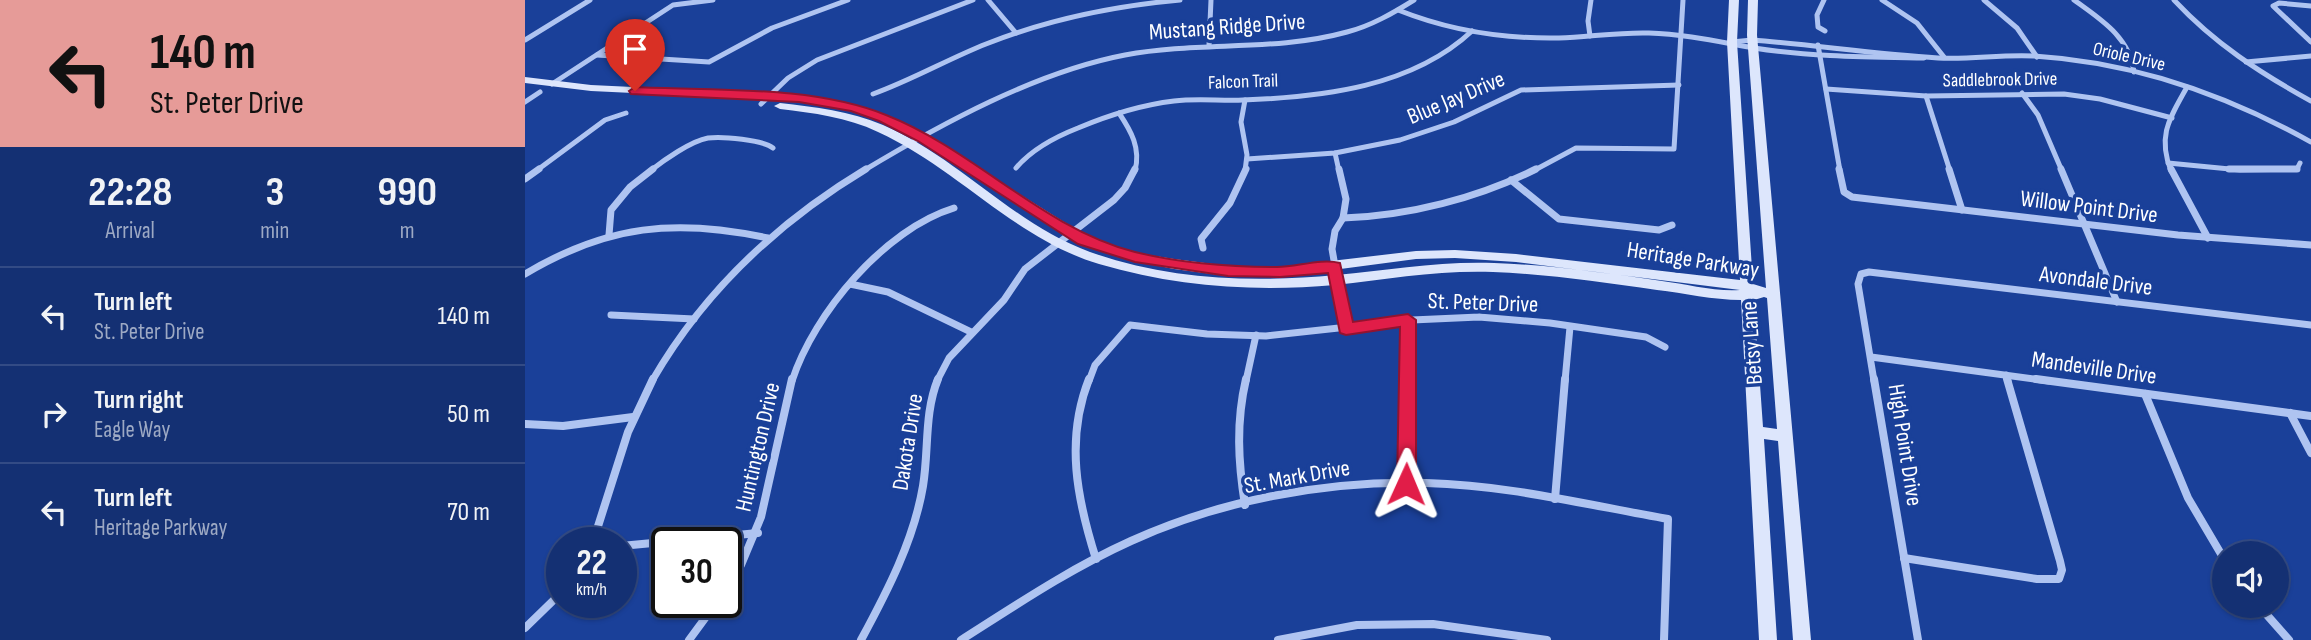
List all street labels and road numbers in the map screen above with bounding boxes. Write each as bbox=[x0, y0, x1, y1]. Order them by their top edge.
street label: Mustang Ridge Drive bbox=[1148, 8, 1306, 46]
street label: Oriole Drive bbox=[2091, 38, 2167, 76]
street label: Blue Jay Drive bbox=[1403, 65, 1509, 131]
street label: Saddlebrook Drive bbox=[1942, 68, 2058, 92]
street label: Falcon Trail bbox=[1208, 69, 1278, 95]
street label: Willow Point Drive bbox=[2019, 185, 2159, 229]
street label: Heritage Parkway bbox=[1625, 236, 1761, 284]
street label: Avondale Drive bbox=[2037, 260, 2154, 302]
street label: St. Peter Drive bbox=[1427, 287, 1539, 319]
street label: Betsy Lane bbox=[1735, 300, 1769, 386]
street label: Mandeville Drive bbox=[2030, 345, 2158, 391]
street label: Huntington Drive bbox=[730, 380, 786, 514]
street label: High Point Drive bbox=[1882, 382, 1928, 508]
street label: Dakota Drive bbox=[887, 392, 929, 492]
street label: St. Mark Drive bbox=[1242, 454, 1352, 500]

